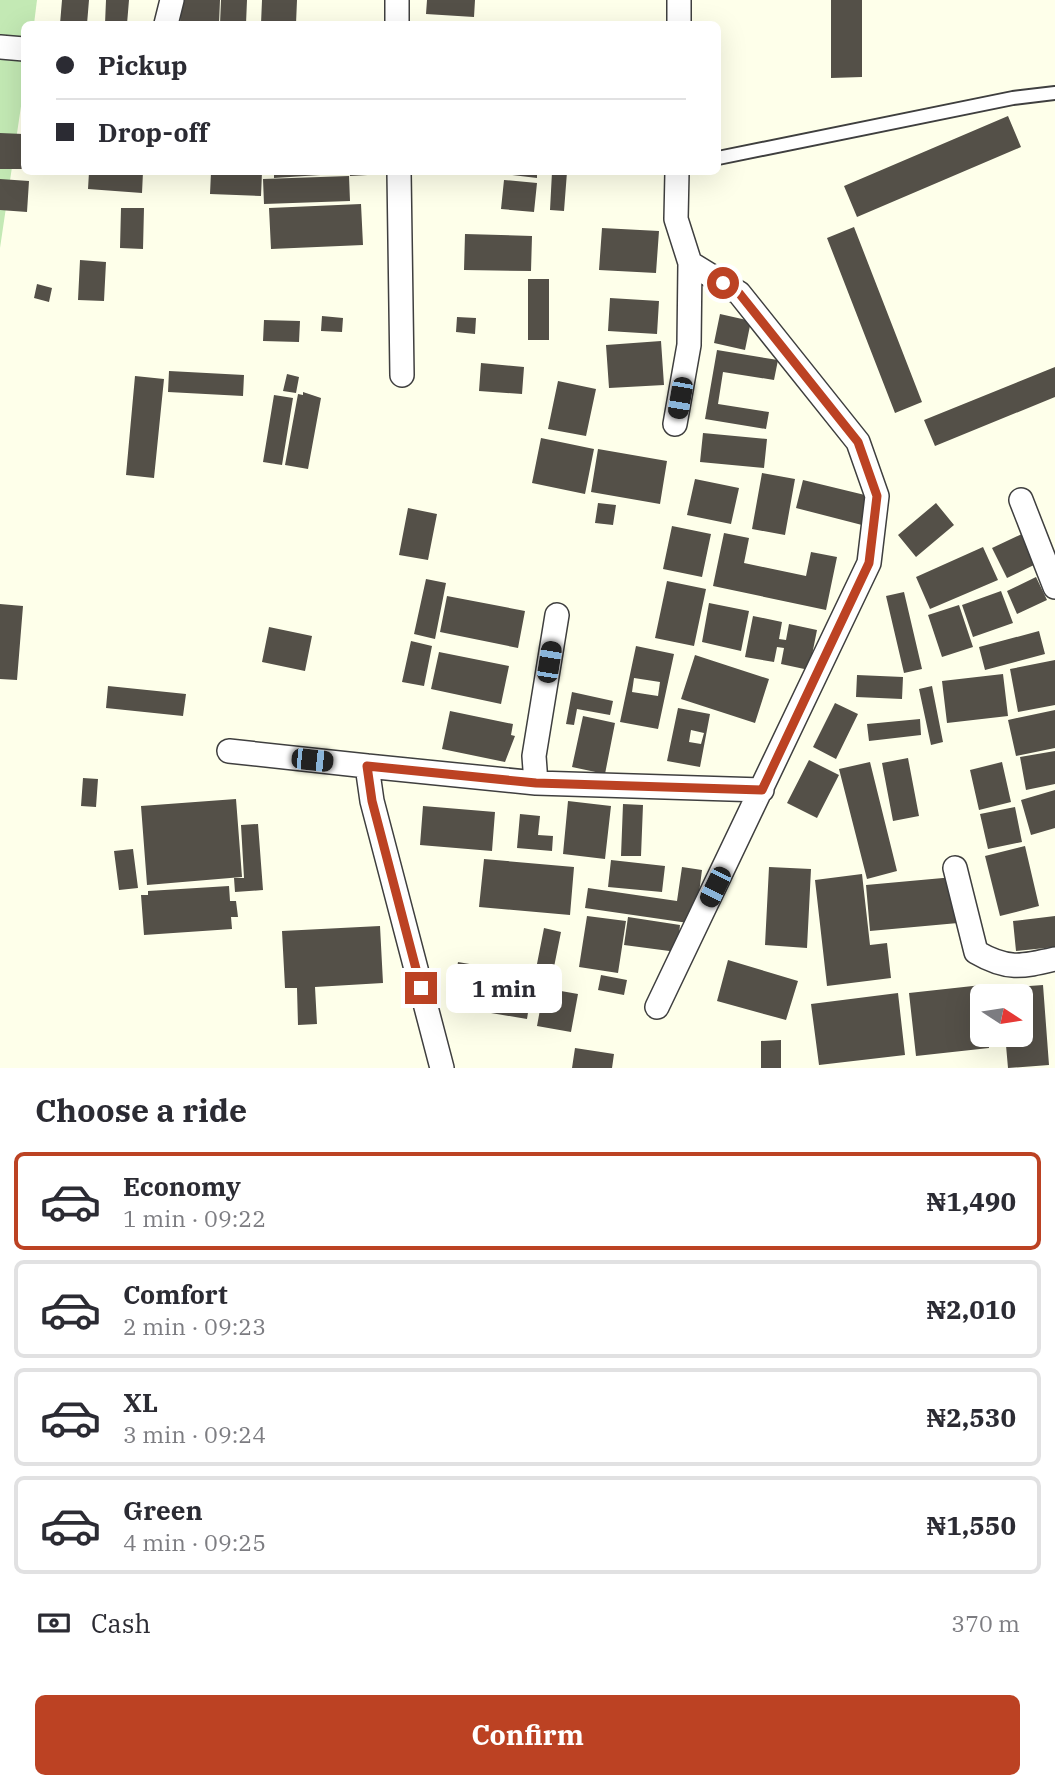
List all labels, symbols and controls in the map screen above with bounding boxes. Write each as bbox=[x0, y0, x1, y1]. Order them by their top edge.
text: Pickup bbox=[98, 48, 188, 82]
text: Drop-off bbox=[98, 115, 209, 149]
route start bbox=[707, 267, 739, 299]
car bbox=[667, 375, 694, 421]
car bbox=[536, 640, 563, 684]
car bbox=[291, 747, 334, 773]
car bbox=[697, 864, 734, 910]
callout: 1 min bbox=[446, 964, 561, 1012]
route end bbox=[405, 972, 437, 1004]
text: 1 min bbox=[472, 973, 536, 1003]
north arrow bbox=[970, 984, 1032, 1046]
map controls bbox=[970, 984, 1033, 1047]
text: Choose a ride bbox=[35, 1089, 247, 1131]
text: Economy bbox=[123, 1169, 241, 1203]
icon: car bbox=[39, 1170, 102, 1233]
text: ₦1,490 bbox=[926, 1184, 1016, 1218]
text: 1 min · 09:22 bbox=[123, 1203, 266, 1233]
text: Comfort bbox=[123, 1277, 228, 1311]
icon: car bbox=[39, 1278, 102, 1341]
text: ₦2,010 bbox=[926, 1292, 1016, 1326]
text: 2 min · 09:23 bbox=[123, 1311, 266, 1341]
text: XL bbox=[123, 1385, 158, 1419]
icon: car bbox=[39, 1386, 102, 1449]
text: ₦2,530 bbox=[926, 1400, 1016, 1434]
text: 3 min · 09:24 bbox=[123, 1419, 266, 1449]
text: Green bbox=[123, 1493, 203, 1527]
icon: car bbox=[39, 1494, 102, 1557]
text: ₦1,550 bbox=[926, 1508, 1016, 1542]
text: 4 min · 09:25 bbox=[123, 1527, 266, 1557]
icon: cash bbox=[35, 1604, 73, 1642]
text: Cash bbox=[91, 1606, 151, 1640]
text: 370 m bbox=[951, 1608, 1020, 1638]
button: Confirm bbox=[35, 1695, 1020, 1775]

